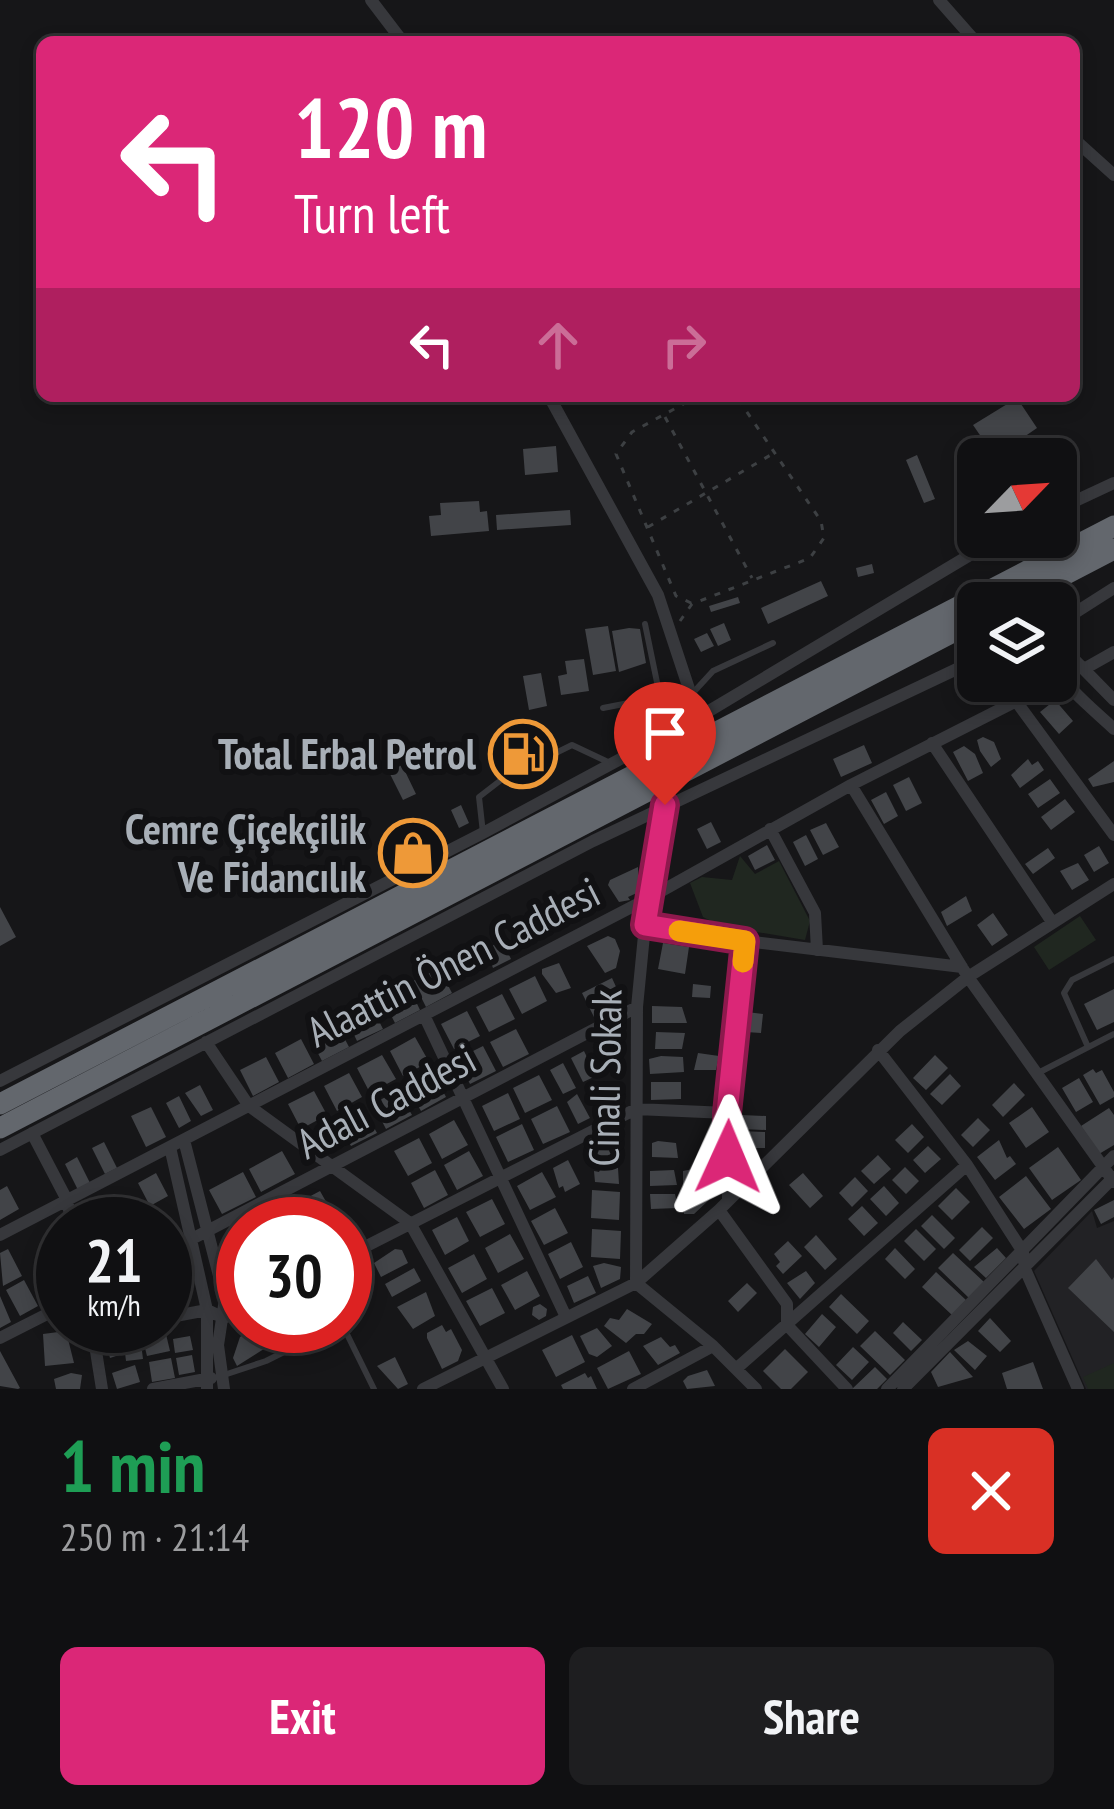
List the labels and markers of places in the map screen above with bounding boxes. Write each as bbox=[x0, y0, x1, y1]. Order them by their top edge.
pin bbox=[614, 682, 716, 805]
fuel station icon: Total Erbal Petrol bbox=[488, 719, 558, 789]
place label: Total Erbal Petrol bbox=[218, 726, 477, 781]
place label: Cemre Çiçekçilik Ve Fidancılık bbox=[125, 801, 367, 904]
shop icon: Cemre Çiçekçilik Ve Fidancılık bbox=[378, 818, 448, 888]

